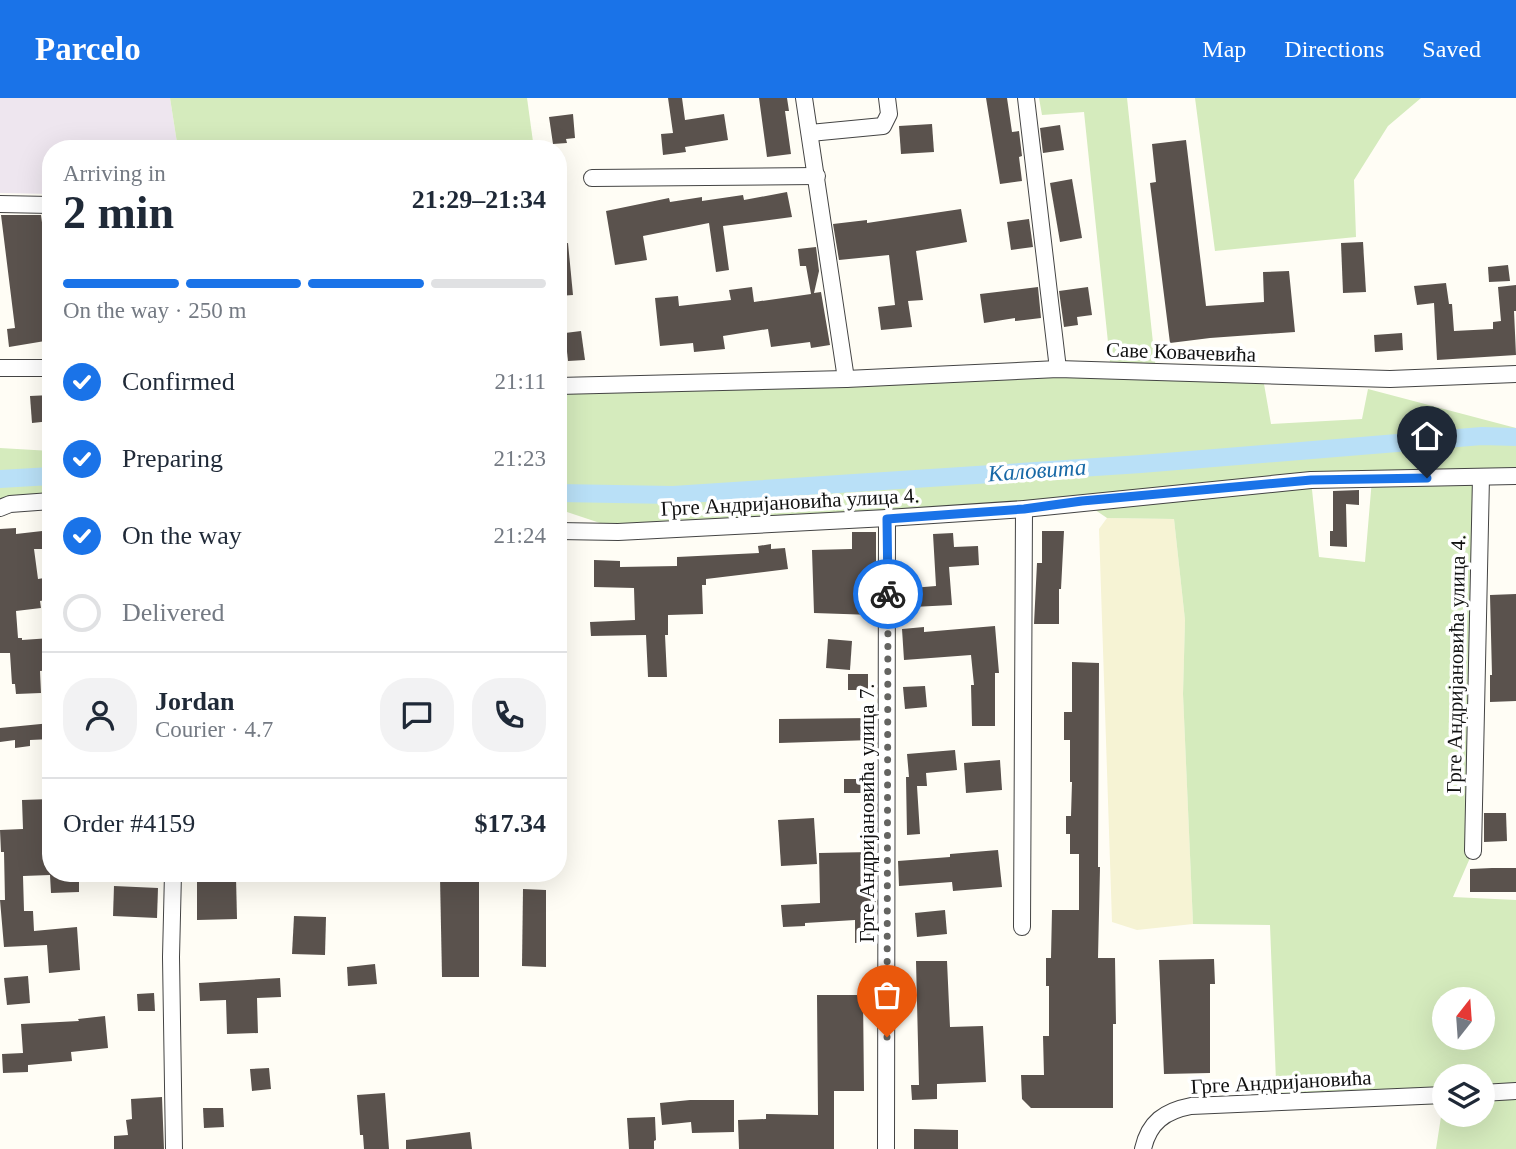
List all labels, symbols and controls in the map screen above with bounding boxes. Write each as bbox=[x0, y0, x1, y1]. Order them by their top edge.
text: Parcelo bbox=[35, 31, 141, 67]
text: Map bbox=[1202, 36, 1246, 62]
text: Directions bbox=[1284, 36, 1384, 62]
text: Saved bbox=[1422, 36, 1481, 62]
text: Arriving in bbox=[63, 161, 166, 186]
text: 21:29–21:34 bbox=[412, 185, 546, 214]
text: 2 min bbox=[63, 187, 174, 238]
text: On the way · 250 m bbox=[63, 298, 246, 323]
street label: Саве Ковачевића bbox=[1106, 337, 1257, 367]
icon: check bbox=[63, 363, 101, 401]
text: Confirmed bbox=[122, 367, 235, 396]
text: 21:11 bbox=[494, 369, 546, 394]
pin bbox=[1397, 406, 1457, 478]
icon: home bbox=[1408, 417, 1446, 455]
icon: check bbox=[63, 440, 101, 478]
text: Preparing bbox=[122, 444, 223, 473]
text: 21:23 bbox=[494, 446, 546, 471]
water label: Каловита bbox=[986, 455, 1087, 486]
street label: Грге Андријановића улица 4. bbox=[660, 483, 920, 521]
icon: check bbox=[63, 517, 101, 555]
text: On the way bbox=[122, 521, 242, 550]
text: 21:24 bbox=[494, 523, 546, 548]
street label: Грге Андријановића улица 4. bbox=[1442, 534, 1470, 794]
courier bbox=[853, 559, 923, 629]
icon: bike bbox=[869, 575, 907, 613]
text: Delivered bbox=[122, 598, 225, 627]
button: person bbox=[63, 678, 137, 752]
button: chat bbox=[380, 678, 454, 752]
button: phone bbox=[472, 678, 546, 752]
street label: Грге Андријановића улица 7. bbox=[855, 683, 879, 943]
text: Jordan bbox=[155, 687, 234, 716]
text: Courier · 4.7 bbox=[155, 717, 273, 742]
text: Order #4159 bbox=[63, 809, 195, 838]
text: $17.34 bbox=[475, 809, 546, 838]
pin bbox=[857, 965, 917, 1037]
icon: bag bbox=[868, 976, 906, 1014]
north arrow bbox=[1432, 987, 1494, 1050]
map controls bbox=[1432, 987, 1495, 1127]
button: layers bbox=[1432, 1064, 1495, 1127]
street label: Грге Андријановића bbox=[1190, 1065, 1373, 1099]

